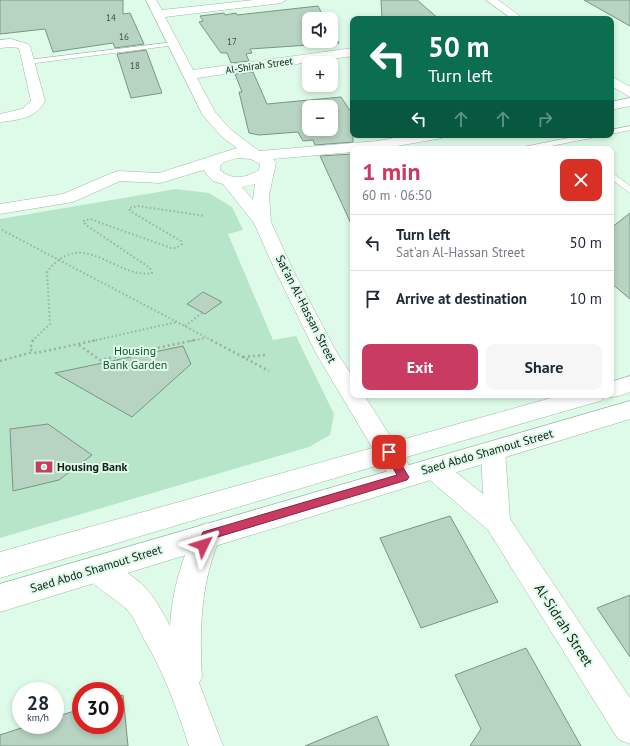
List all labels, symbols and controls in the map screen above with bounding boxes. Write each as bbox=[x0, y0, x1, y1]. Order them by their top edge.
house number: 14 bbox=[106, 12, 116, 23]
map controls bbox=[302, 12, 338, 136]
button: sound bbox=[302, 12, 338, 48]
text: 50 m bbox=[428, 28, 489, 65]
house number: 16 bbox=[119, 31, 129, 42]
icon: left bbox=[362, 32, 414, 84]
house number: 17 bbox=[227, 36, 237, 47]
street label: Al-Shirah Street bbox=[225, 54, 294, 77]
button: + bbox=[302, 56, 338, 92]
house number: 18 bbox=[130, 60, 140, 71]
text: Turn left bbox=[428, 64, 493, 87]
button: − bbox=[302, 100, 338, 136]
icon: left bbox=[408, 108, 430, 130]
icon: ahead bbox=[450, 108, 472, 130]
icon: ahead bbox=[492, 108, 514, 130]
icon: right bbox=[534, 108, 556, 130]
text: 1 min bbox=[362, 156, 421, 187]
button: close bbox=[560, 159, 602, 201]
text: 60 m · 06:50 bbox=[362, 187, 432, 204]
text: Turn left bbox=[396, 225, 450, 244]
icon: left bbox=[362, 232, 384, 254]
text: 50 m bbox=[569, 233, 602, 252]
text: Sat'an Al-Hassan Street bbox=[396, 244, 525, 261]
street label: Sat'an Al-Hassan Street bbox=[273, 252, 340, 365]
icon: arrive bbox=[362, 288, 384, 310]
text: Arrive at destination bbox=[396, 289, 527, 308]
text: 10 m bbox=[569, 289, 602, 308]
park label: Housing Bank Garden bbox=[103, 343, 167, 372]
button: Exit bbox=[362, 344, 478, 390]
button: Share bbox=[486, 344, 602, 390]
street label: Saed Abdo Shamout Street bbox=[419, 425, 555, 478]
pin bbox=[372, 435, 406, 469]
icon: arrive bbox=[378, 441, 400, 463]
bank icon: Housing Bank bbox=[34, 457, 54, 477]
place label: Housing Bank bbox=[57, 459, 128, 474]
position arrow bbox=[182, 524, 224, 566]
street label: Saed Abdo Shamout Street bbox=[28, 541, 163, 596]
street label: Al-Sidrah Street bbox=[531, 580, 598, 670]
speed limit sign: 30 bbox=[72, 682, 124, 734]
text: 28 bbox=[27, 690, 49, 716]
text: km/h bbox=[27, 711, 49, 724]

